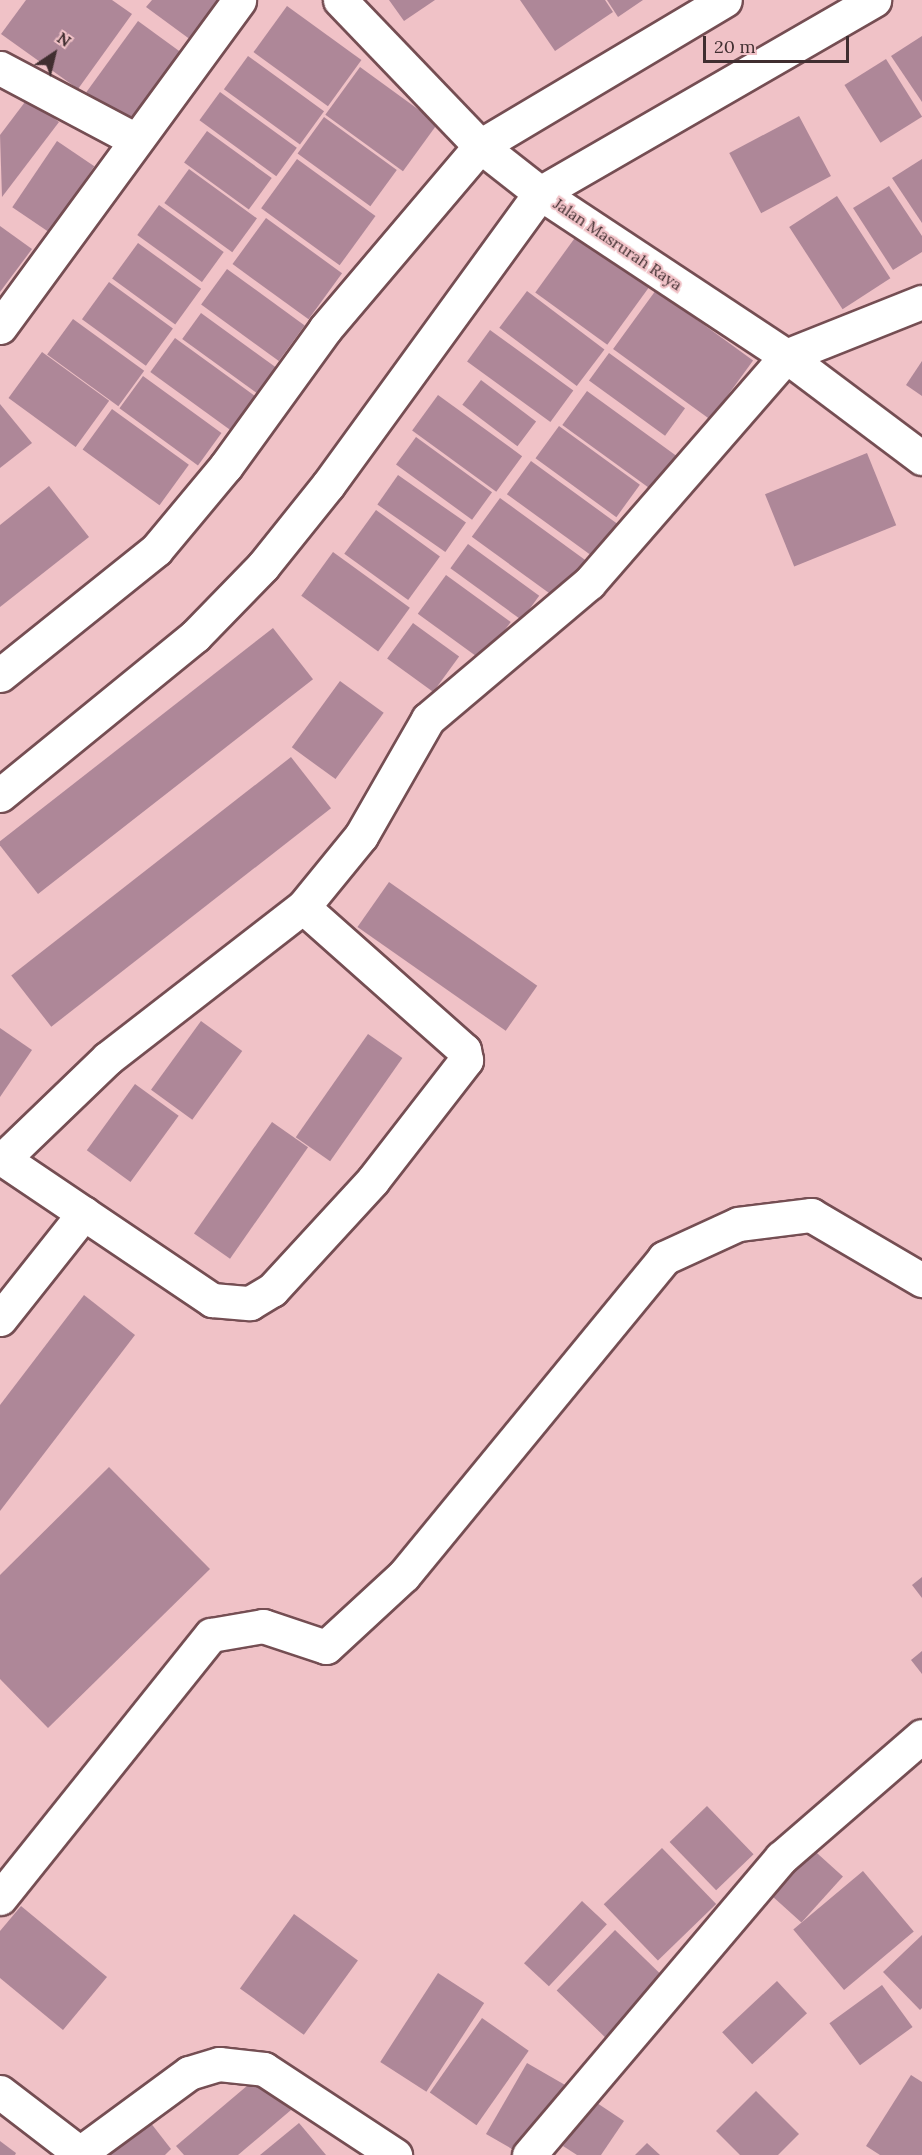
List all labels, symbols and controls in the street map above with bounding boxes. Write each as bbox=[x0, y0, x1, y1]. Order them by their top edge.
north arrow bbox=[24, 24, 84, 84]
scale bar bbox=[706, 24, 852, 62]
text: N bbox=[54, 28, 75, 51]
text: 20 m bbox=[714, 35, 756, 58]
street label: Jalan Masrurah Raya bbox=[550, 194, 686, 294]

